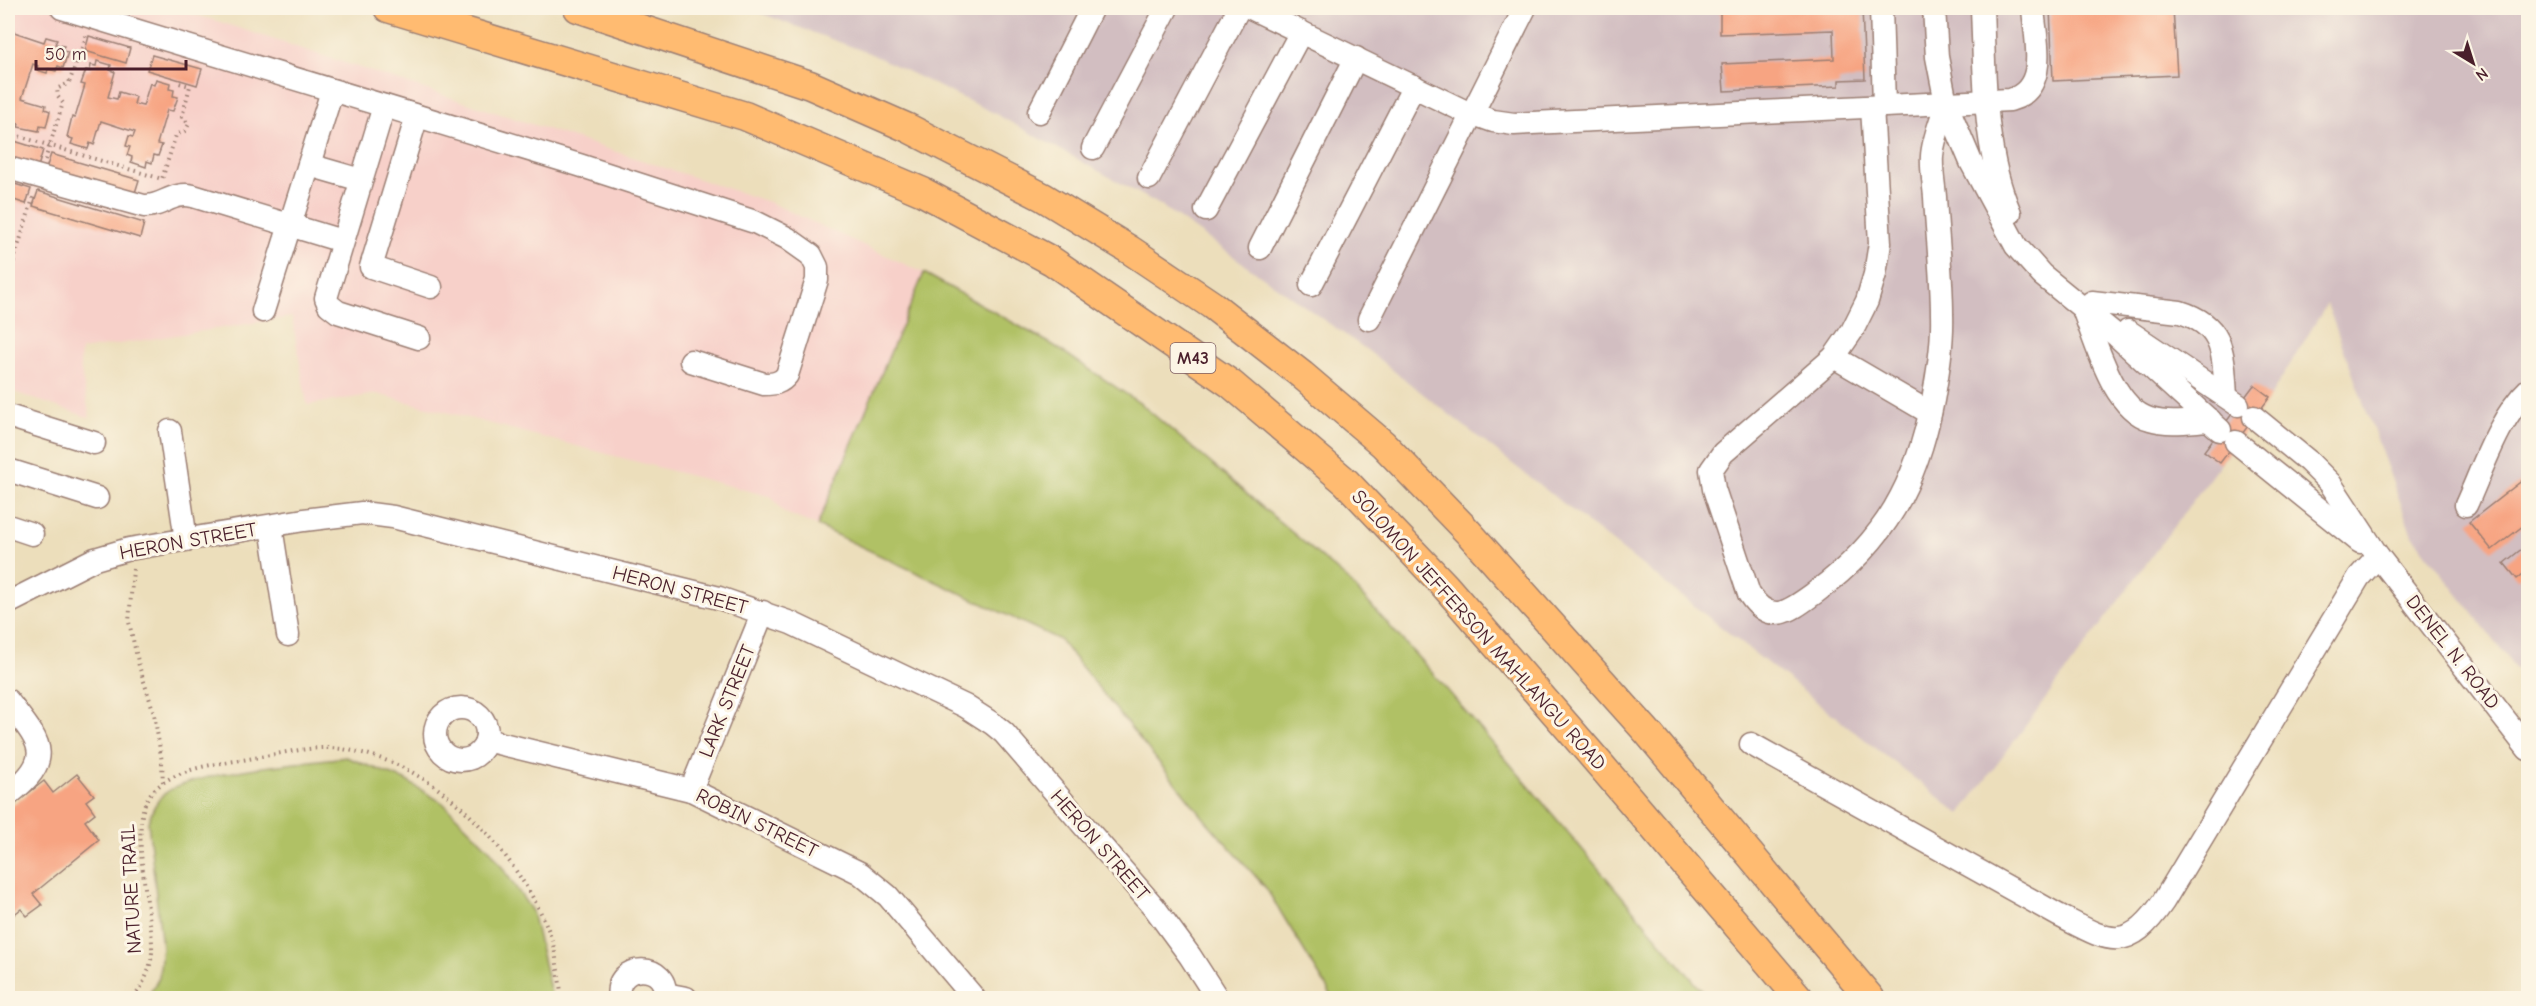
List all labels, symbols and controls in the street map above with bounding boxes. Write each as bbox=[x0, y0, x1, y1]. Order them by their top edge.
scale bar bbox=[36, 33, 186, 71]
north arrow bbox=[2443, 33, 2503, 93]
text: 50 m bbox=[45, 44, 87, 65]
text: N bbox=[2472, 64, 2491, 84]
road number: M43 bbox=[1170, 343, 1216, 373]
street label: SOLOMON JEFFERSON MAHLANGU ROAD bbox=[1347, 485, 1611, 775]
street label: HERON STREET bbox=[118, 518, 259, 564]
street label: HERON STREET bbox=[610, 561, 751, 619]
street label: DENEL N. ROAD bbox=[2401, 590, 2505, 714]
street label: LARK STREET bbox=[694, 641, 760, 761]
street label: ROBIN STREET bbox=[692, 784, 822, 863]
street label: HERON STREET bbox=[1046, 785, 1155, 905]
street label: NATURE TRAIL bbox=[116, 823, 146, 955]

